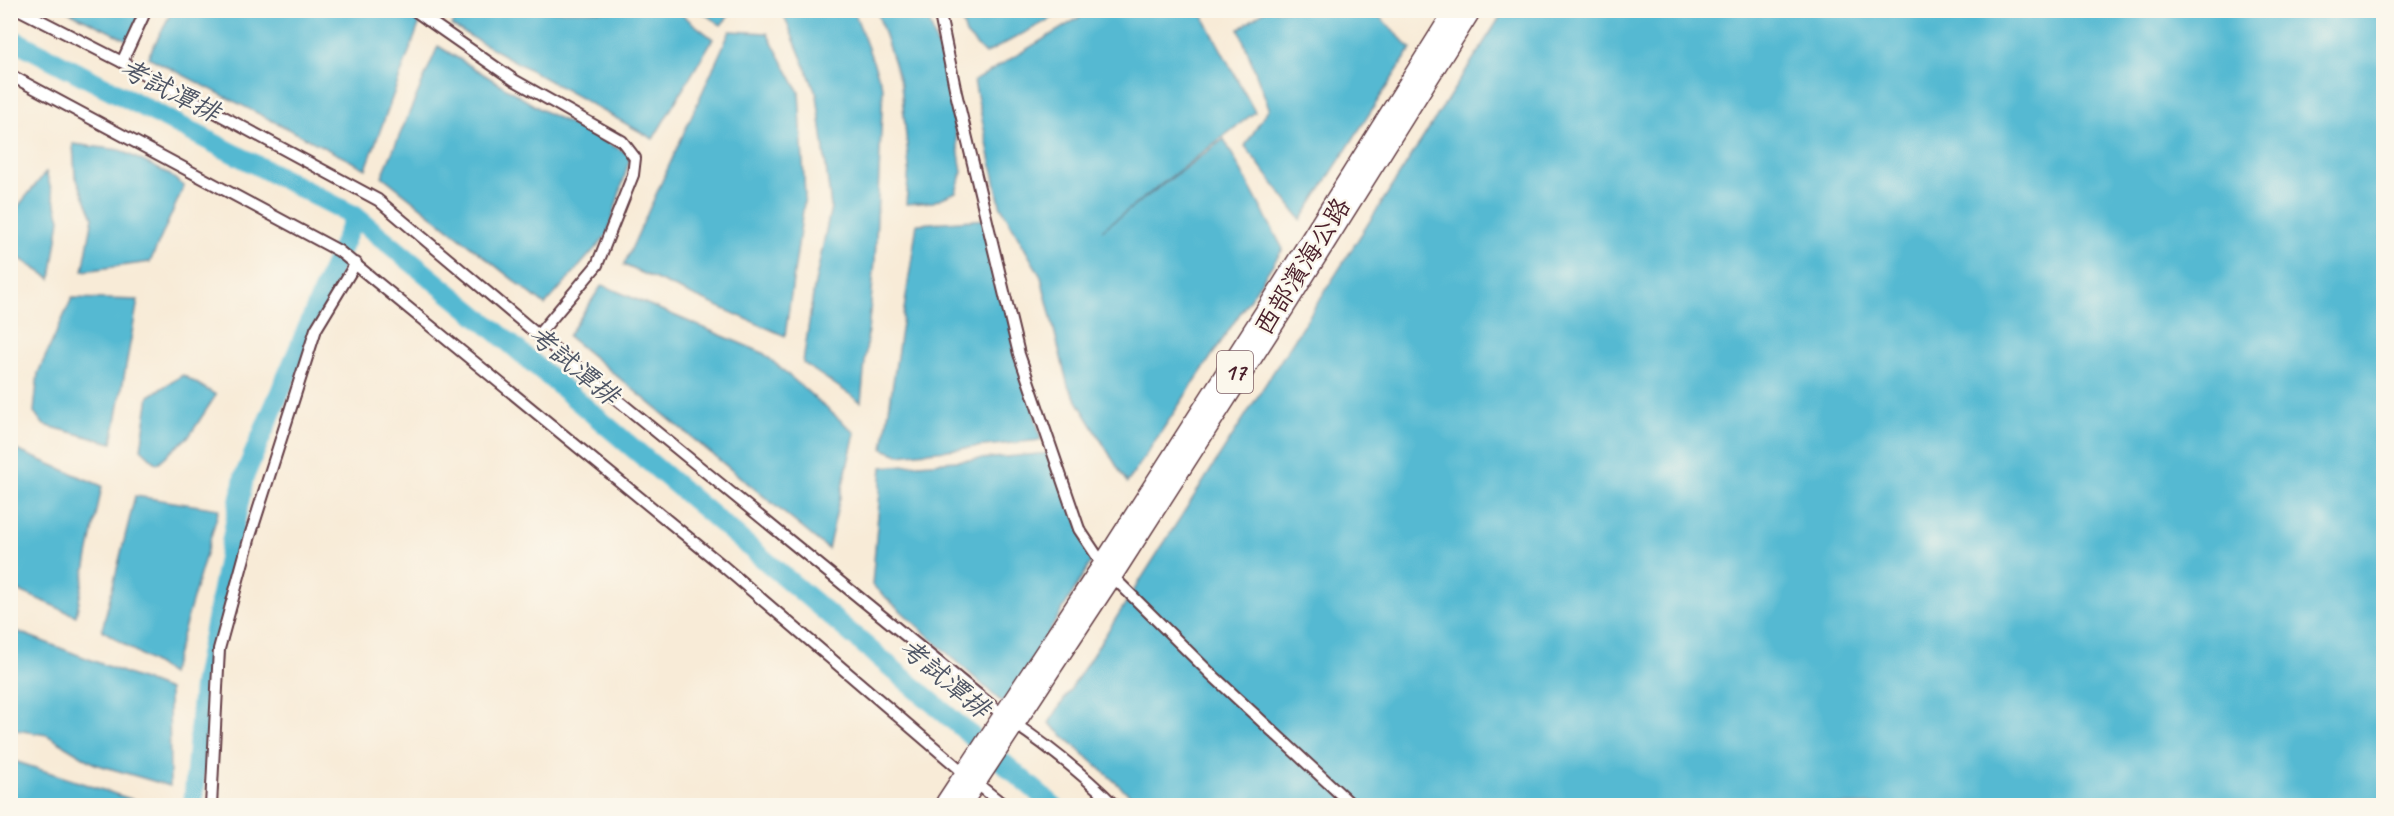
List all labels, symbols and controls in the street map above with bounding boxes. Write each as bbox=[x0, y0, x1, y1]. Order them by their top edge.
water label: 考試潭排 bbox=[114, 50, 229, 131]
street label: 西部濱海公路 bbox=[1247, 191, 1358, 341]
water label: 考試潭排 bbox=[522, 317, 629, 415]
road number: 17 bbox=[1217, 351, 1253, 393]
water label: 考試潭排 bbox=[893, 630, 1000, 728]

